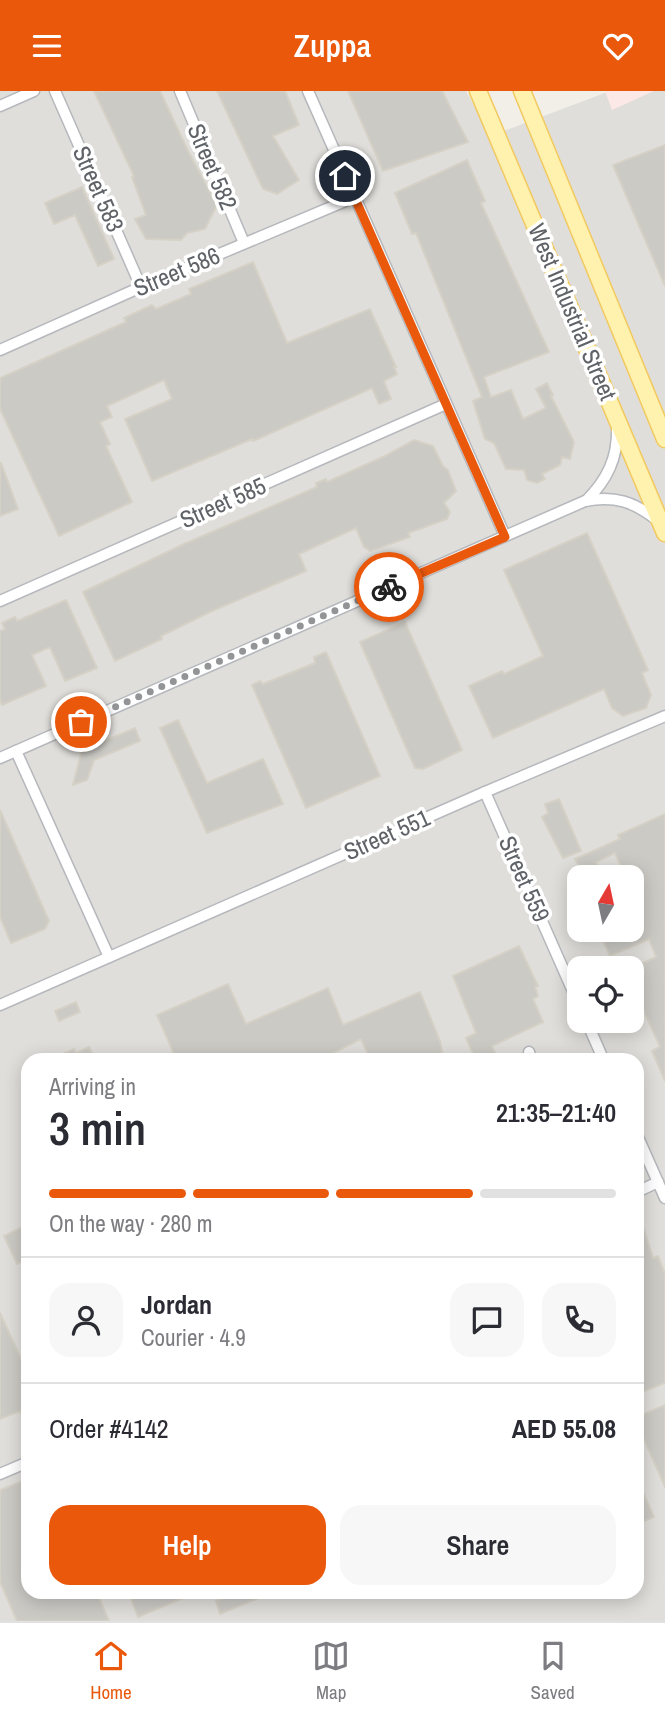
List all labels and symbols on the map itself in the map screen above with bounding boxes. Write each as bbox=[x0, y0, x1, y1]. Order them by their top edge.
street label: Street 582 bbox=[180, 119, 245, 215]
street label: Street 583 bbox=[66, 141, 132, 237]
pin bbox=[315, 146, 375, 206]
street label: West Industrial Street bbox=[521, 218, 625, 405]
street label: Street 586 bbox=[129, 239, 225, 304]
street label: Street 585 bbox=[175, 469, 271, 535]
courier bbox=[354, 552, 424, 622]
pin bbox=[51, 692, 111, 752]
street label: Street 551 bbox=[339, 801, 435, 867]
street label: Street 559 bbox=[492, 831, 558, 927]
north arrow bbox=[567, 865, 644, 941]

